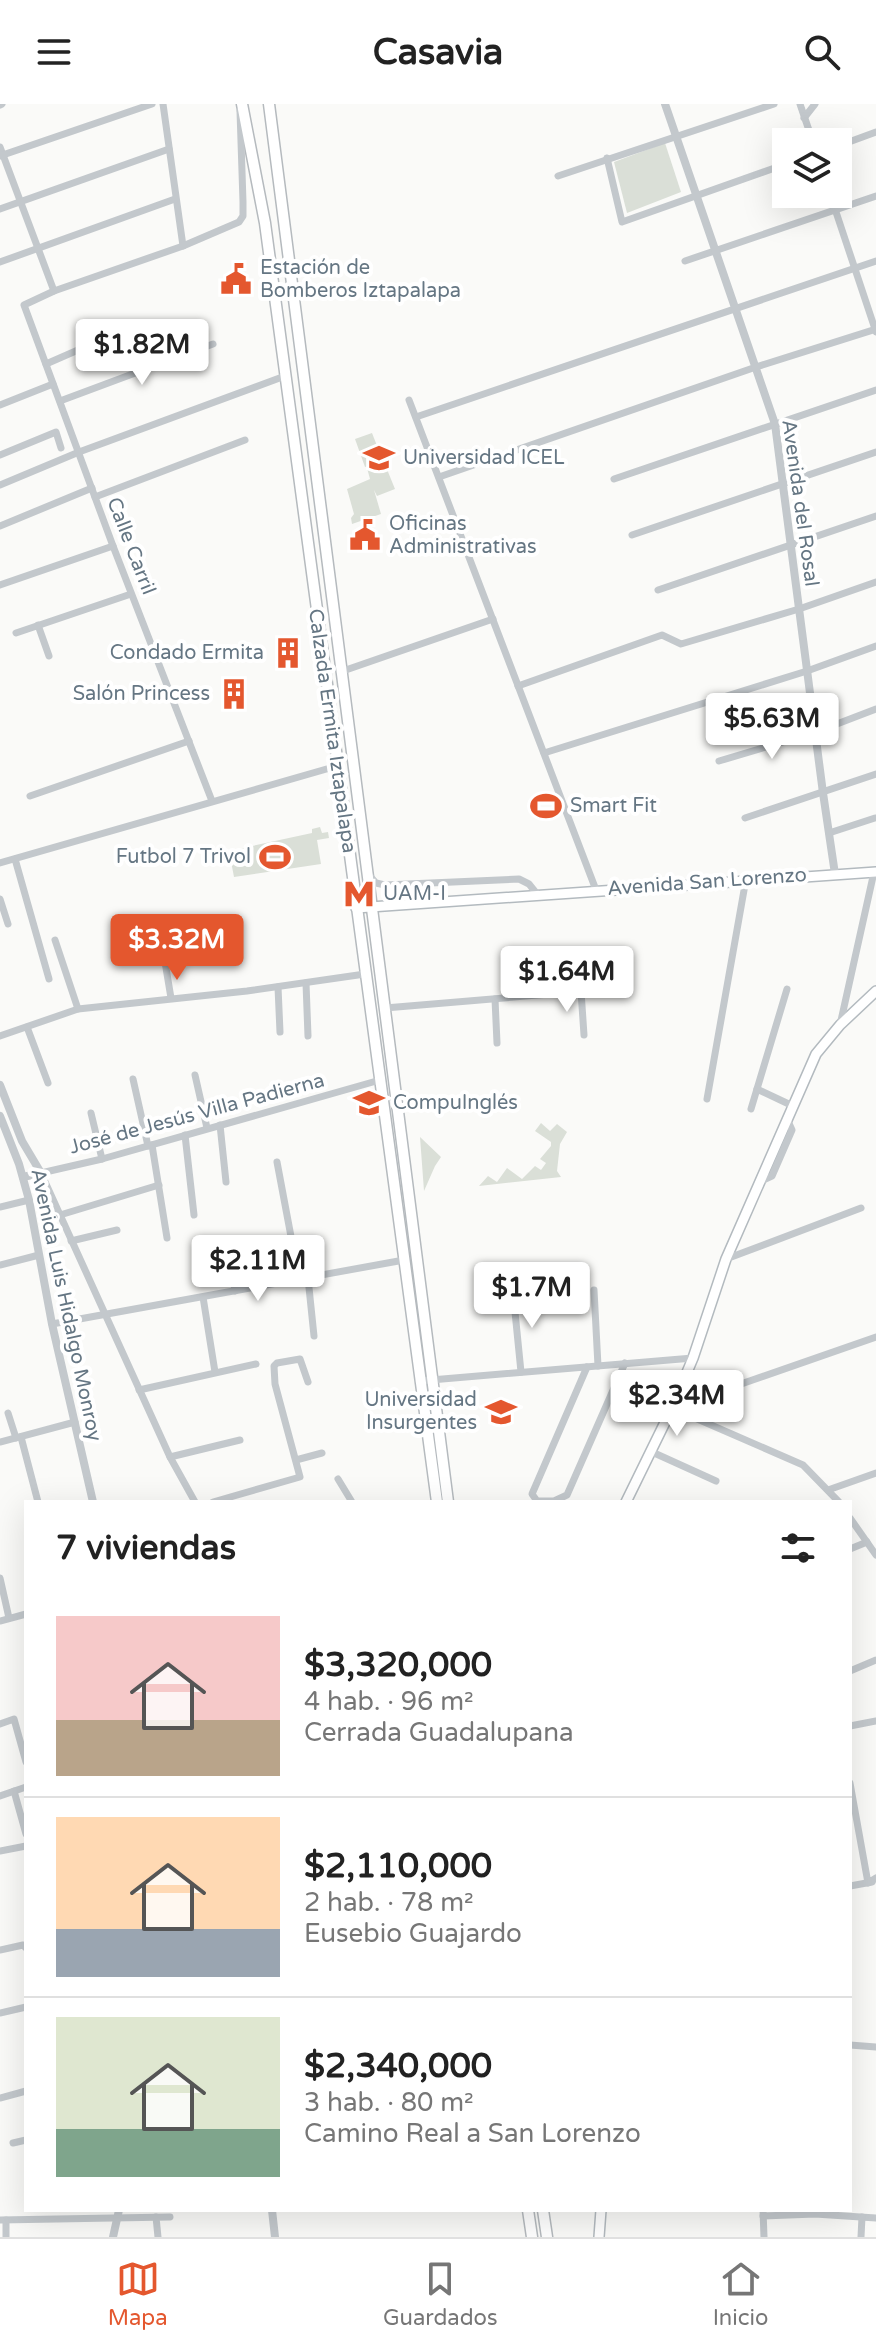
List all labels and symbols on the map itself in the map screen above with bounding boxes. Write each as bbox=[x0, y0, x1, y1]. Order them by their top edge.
place label: Estación de Bomberos Iztapalapa bbox=[260, 256, 461, 303]
public building icon: Estación de Bomberos Iztapalapa bbox=[219, 262, 253, 296]
pin: $1.82M bbox=[77, 319, 207, 387]
street label: Avenida del Rosal bbox=[776, 418, 824, 588]
school or university icon: Universidad ICEL bbox=[362, 441, 396, 475]
place label: Universidad ICEL bbox=[403, 446, 565, 470]
street label: Calle Carril bbox=[102, 494, 160, 598]
place label: Oficinas Administrativas bbox=[389, 512, 537, 559]
public building icon: Oficinas Administrativas bbox=[348, 518, 382, 552]
street label: Calzada Ermita Iztapalapa bbox=[303, 607, 361, 855]
building icon: Condado Ermita bbox=[271, 636, 305, 670]
place label: Condado Ermita bbox=[110, 641, 264, 665]
building icon: Salón Princess bbox=[217, 677, 251, 711]
place label: Salón Princess bbox=[73, 682, 210, 706]
pin: $5.63M bbox=[707, 693, 837, 761]
sports icon: Smart Fit bbox=[529, 789, 563, 823]
place label: Smart Fit bbox=[570, 794, 657, 818]
sports icon: Futbol 7 Trivol bbox=[258, 840, 292, 874]
place label: Futbol 7 Trivol bbox=[116, 845, 251, 869]
street label: Avenida San Lorenzo bbox=[607, 863, 807, 901]
metro station icon: UAM-I bbox=[342, 877, 376, 911]
place label: UAM-I bbox=[383, 882, 446, 906]
pin: $3.32M bbox=[112, 914, 242, 982]
pin: $1.64M bbox=[502, 946, 632, 1014]
street label: José de Jesús Villa Padierna bbox=[67, 1068, 327, 1160]
school or university icon: CompuInglés bbox=[352, 1086, 386, 1120]
place label: CompuInglés bbox=[393, 1091, 518, 1115]
street label: Avenida Luis Hidalgo Monroy bbox=[25, 1167, 107, 1444]
pin: $2.11M bbox=[193, 1235, 323, 1303]
pin: $1.7M bbox=[476, 1262, 588, 1330]
pin: $2.34M bbox=[612, 1370, 742, 1438]
place label: Universidad Insurgentes bbox=[365, 1388, 477, 1435]
school or university icon: Universidad Insurgentes bbox=[484, 1395, 518, 1429]

